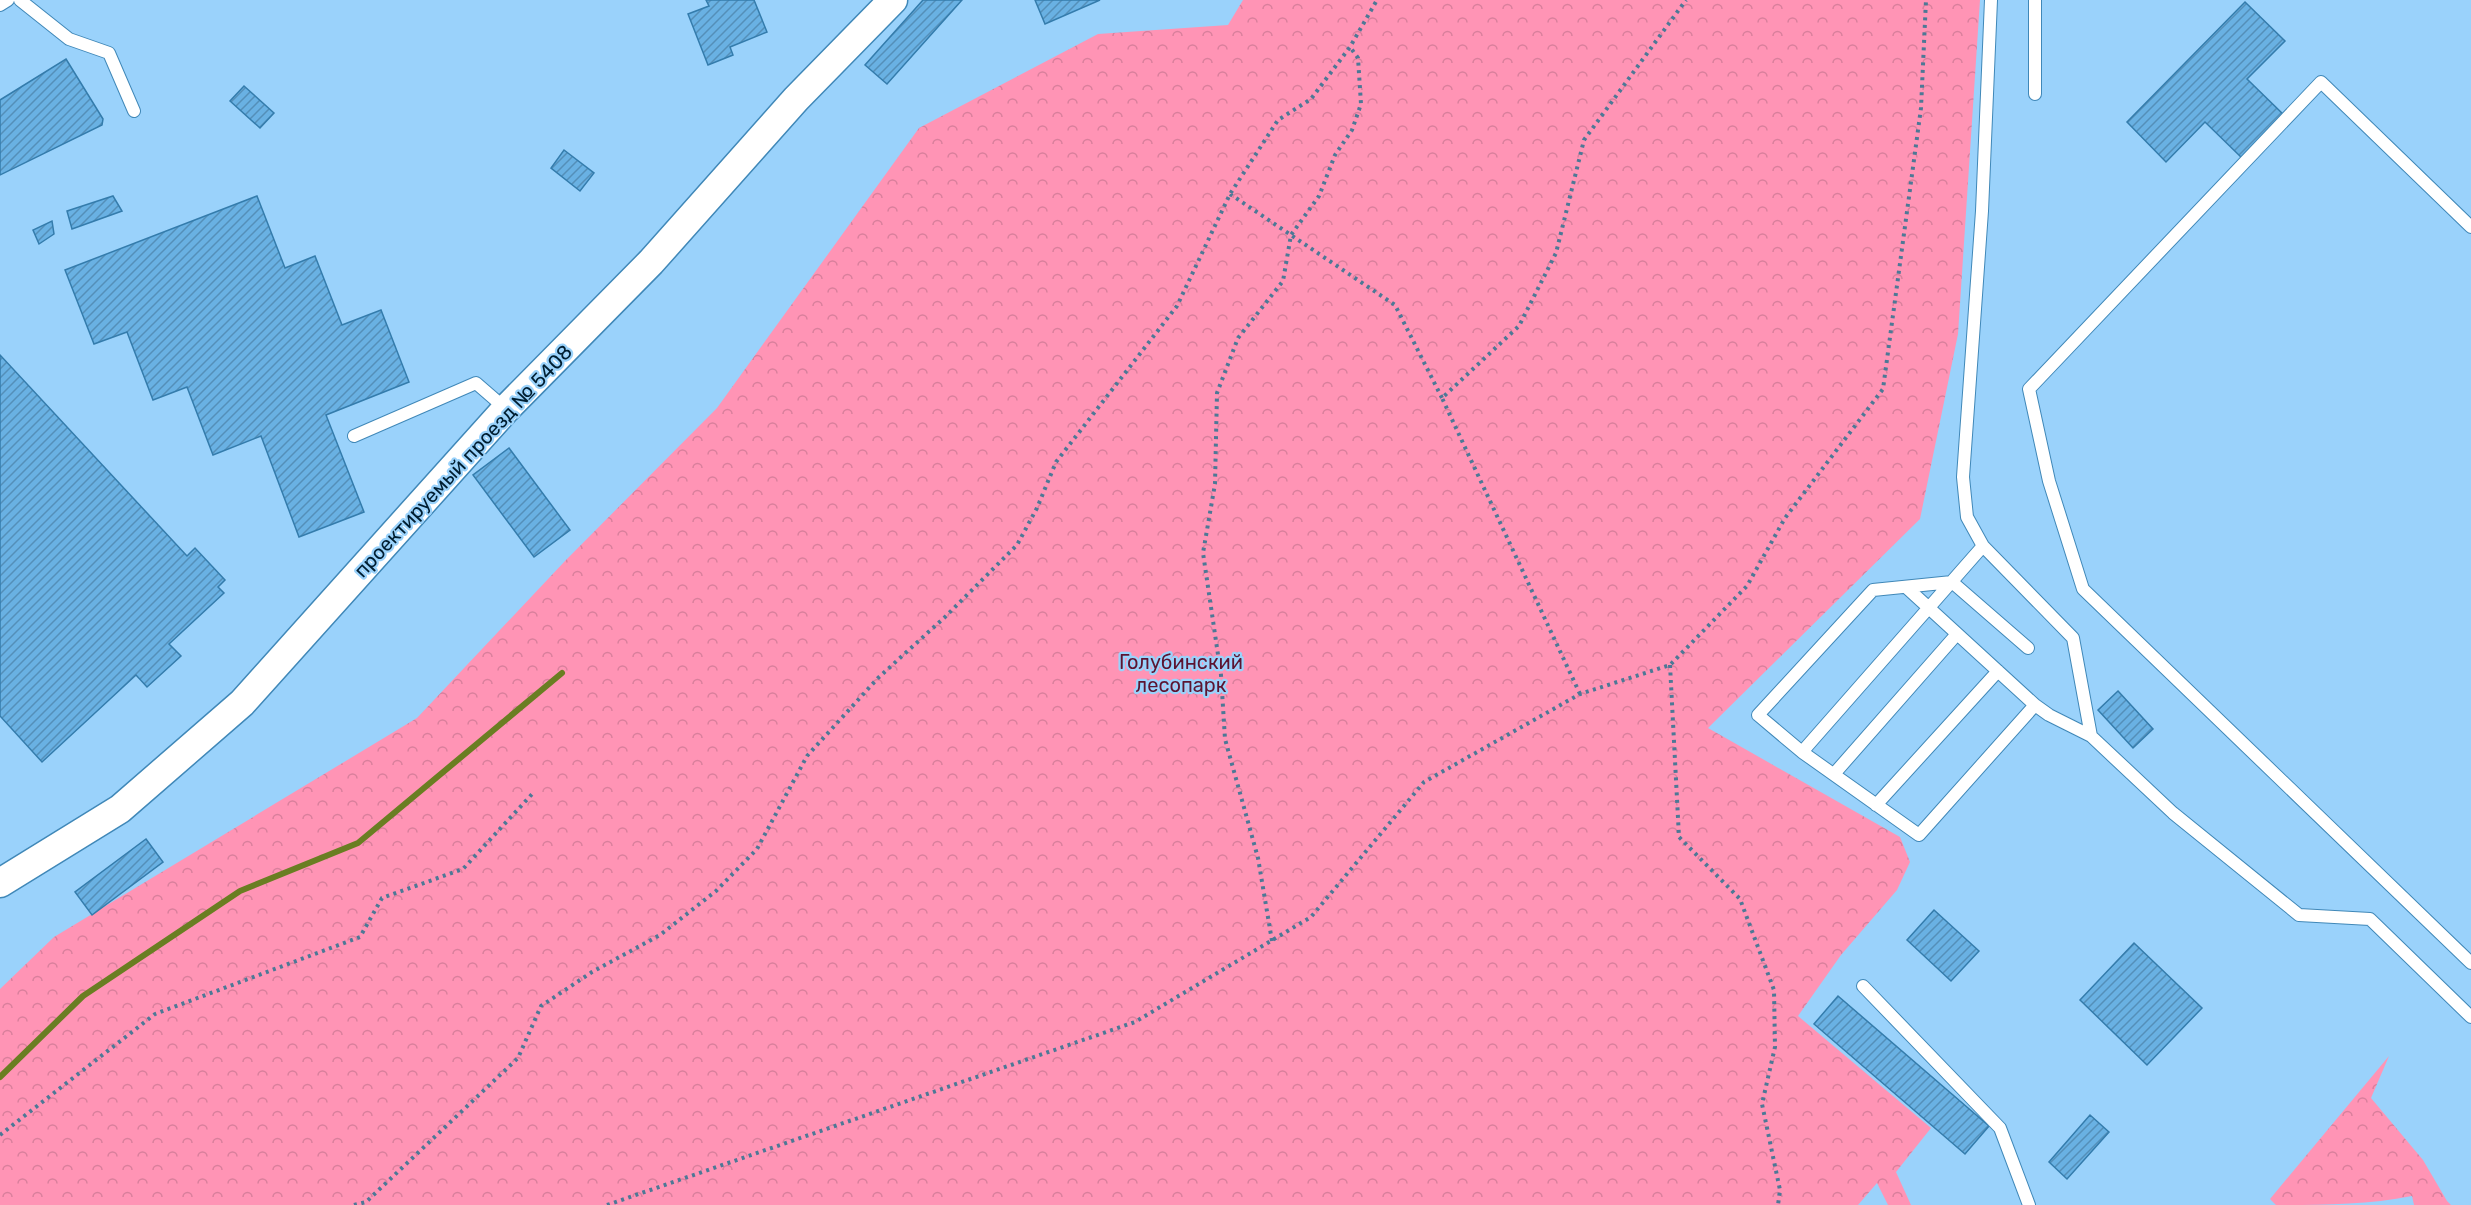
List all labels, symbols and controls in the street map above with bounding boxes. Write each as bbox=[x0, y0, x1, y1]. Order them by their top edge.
street label: проектируемый проезд № 5408 bbox=[349, 340, 577, 582]
park label: Голубинский лесопарк bbox=[1119, 650, 1243, 697]

